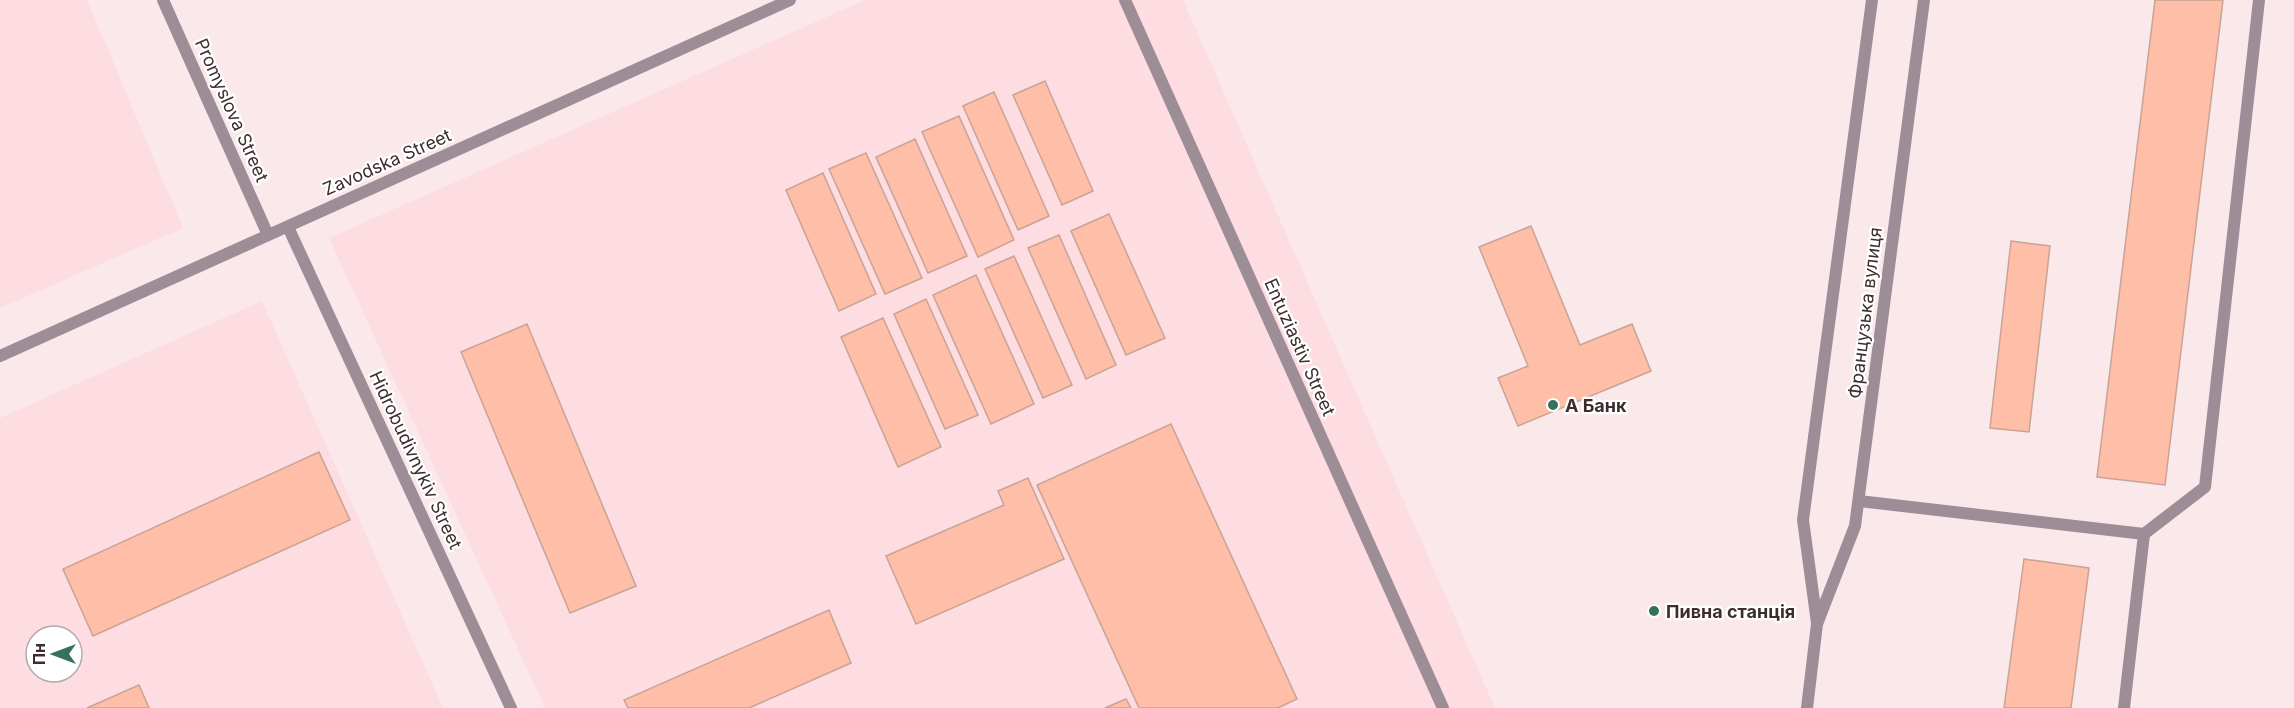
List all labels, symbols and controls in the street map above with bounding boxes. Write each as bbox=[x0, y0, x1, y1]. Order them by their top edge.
street label: Promyslova Street bbox=[191, 35, 273, 185]
street label: Zavodska Street bbox=[320, 124, 454, 200]
street label: Французька вулиця bbox=[1844, 226, 1886, 400]
street label: Entuziastiv Street bbox=[1260, 275, 1340, 419]
street label: Hidrobudivnykiv Street bbox=[365, 368, 467, 552]
place label: А Банк bbox=[1565, 395, 1627, 416]
marker: А Банк bbox=[1546, 398, 1560, 412]
place label: Пивна станція bbox=[1666, 601, 1795, 622]
marker: Пивна станція bbox=[1647, 604, 1661, 618]
north arrow bbox=[24, 624, 84, 684]
text: Пн bbox=[29, 643, 49, 665]

